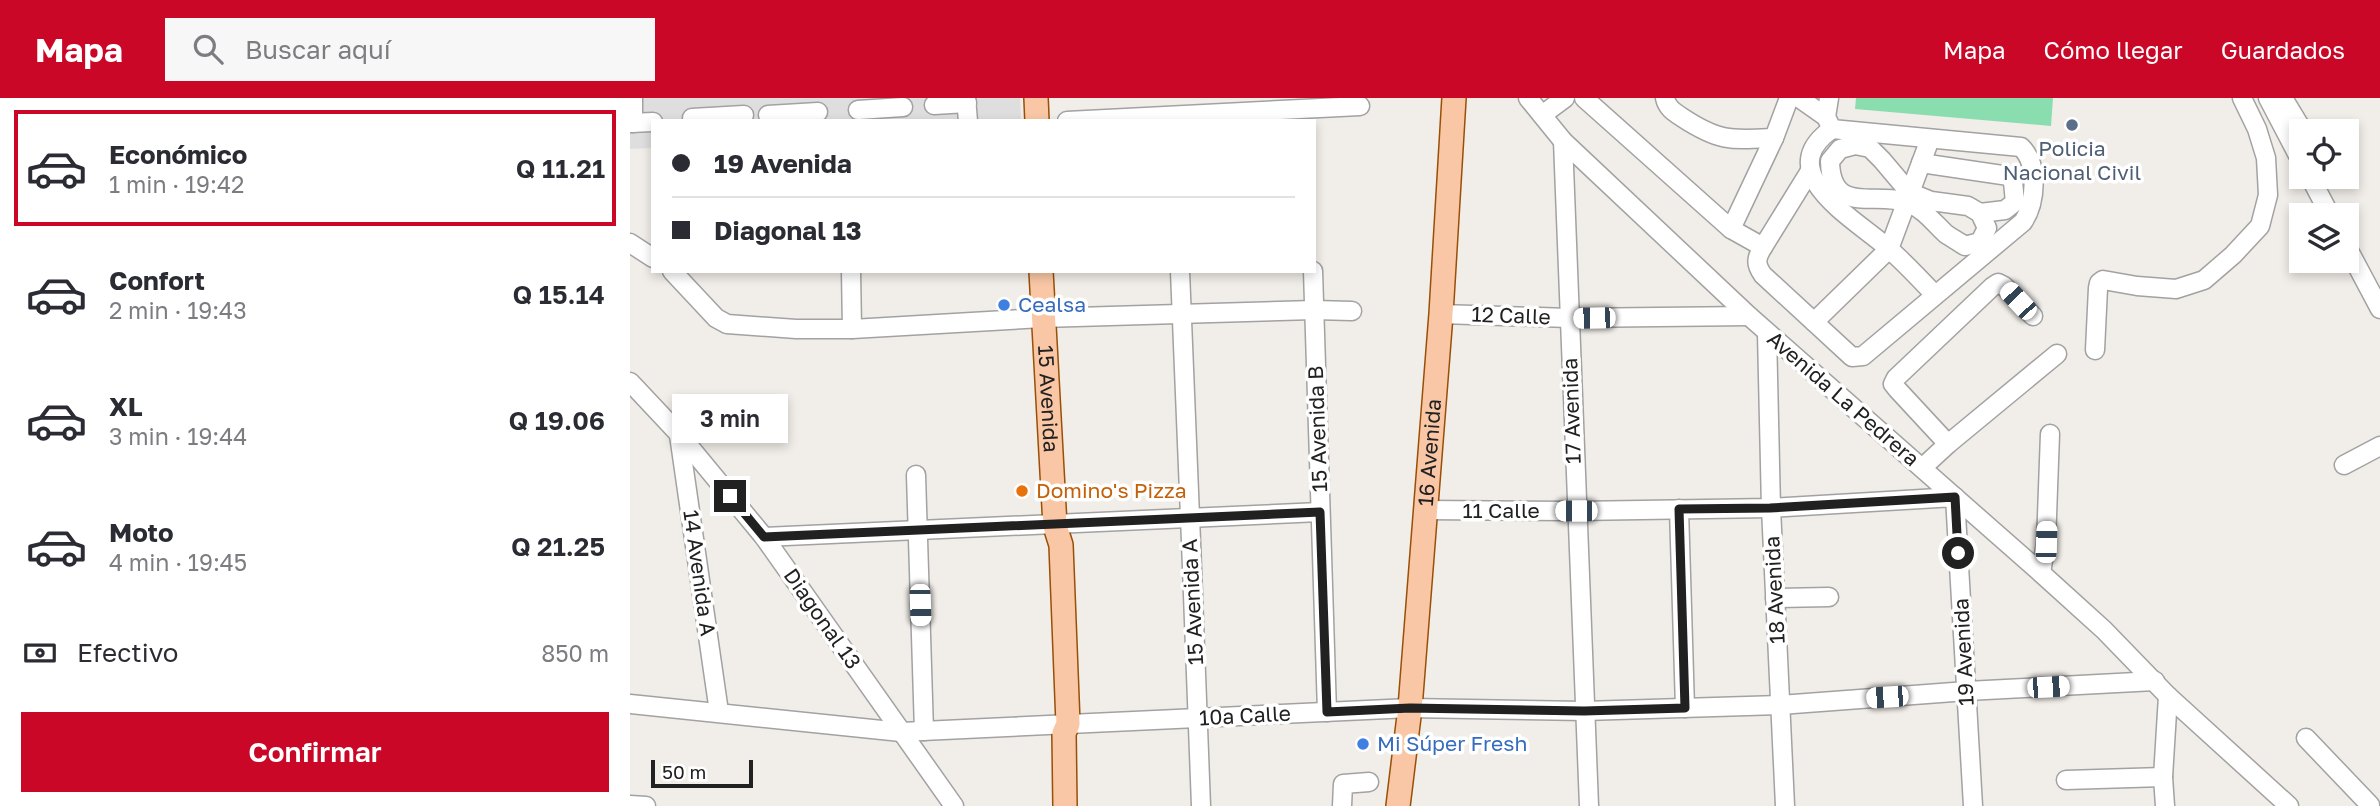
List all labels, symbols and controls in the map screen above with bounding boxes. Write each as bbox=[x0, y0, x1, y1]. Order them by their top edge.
search box bbox=[165, 18, 655, 81]
text: Mapa bbox=[35, 30, 123, 69]
icon: search bbox=[189, 30, 227, 68]
text: Buscar aquí bbox=[245, 34, 391, 65]
text: Mapa bbox=[1943, 35, 2006, 64]
text: Cómo llegar bbox=[2044, 35, 2183, 64]
text: Guardados bbox=[2221, 35, 2345, 64]
marker: Policia Nacional Civil bbox=[2064, 117, 2080, 133]
map controls bbox=[2289, 119, 2359, 273]
button: locate bbox=[2289, 119, 2359, 189]
place label: Policia Nacional Civil bbox=[2003, 135, 2141, 185]
icon: car bbox=[25, 137, 88, 200]
text: Económico bbox=[109, 139, 247, 170]
text: 19 Avenida bbox=[714, 148, 852, 179]
text: Q 11.21 bbox=[516, 153, 605, 184]
text: 1 min · 19:42 bbox=[109, 170, 244, 198]
button: layers bbox=[2289, 203, 2359, 273]
text: Diagonal 13 bbox=[714, 215, 862, 246]
icon: car bbox=[25, 263, 88, 326]
text: Confort bbox=[109, 265, 205, 296]
car bbox=[1996, 278, 2041, 324]
text: Q 15.14 bbox=[513, 279, 605, 310]
place label: Cealsa bbox=[1018, 291, 1086, 317]
text: 2 min · 19:43 bbox=[109, 296, 247, 324]
marker: Cealsa bbox=[996, 297, 1012, 313]
street label: 12 Calle bbox=[1471, 301, 1551, 329]
car bbox=[1573, 307, 1616, 329]
street label: Avenida La Pedrera bbox=[1762, 325, 1925, 471]
street label: 15 Avenida bbox=[1033, 344, 1065, 453]
street label: 17 Avenida bbox=[1556, 358, 1586, 465]
street label: 15 Avenida B bbox=[1302, 365, 1332, 493]
icon: car bbox=[25, 389, 88, 452]
text: XL bbox=[109, 391, 143, 422]
callout: 3 min bbox=[672, 394, 788, 444]
street label: 16 Avenida bbox=[1412, 398, 1446, 507]
text: 3 min bbox=[700, 404, 760, 432]
text: Q 19.06 bbox=[509, 405, 605, 436]
text: 3 min · 19:44 bbox=[109, 422, 247, 450]
place label: Domino's Pizza bbox=[1036, 477, 1187, 503]
route end bbox=[714, 480, 746, 512]
marker: Domino's Pizza bbox=[1014, 483, 1030, 499]
street label: 11 Calle bbox=[1462, 497, 1540, 523]
car bbox=[1556, 501, 1598, 522]
street label: 14 Avenida A bbox=[678, 508, 722, 638]
icon: car bbox=[25, 515, 88, 578]
text: Moto bbox=[109, 517, 174, 548]
car bbox=[2035, 521, 2058, 563]
text: Q 21.25 bbox=[511, 531, 605, 562]
street label: 18 Avenida bbox=[1758, 535, 1790, 645]
route start bbox=[1942, 537, 1974, 569]
street label: 15 Avenida A bbox=[1176, 538, 1208, 666]
text: 4 min · 19:45 bbox=[109, 548, 247, 576]
street label: Diagonal 13 bbox=[779, 563, 867, 674]
car bbox=[909, 584, 932, 626]
street label: 19 Avenida bbox=[1947, 598, 1979, 707]
icon: cash bbox=[21, 634, 59, 672]
text: Efectivo bbox=[77, 637, 178, 668]
text: 850 m bbox=[541, 639, 609, 667]
car bbox=[2027, 675, 2070, 699]
car bbox=[1866, 685, 1909, 709]
street label: 10a Calle bbox=[1198, 700, 1292, 730]
button: Confirmar bbox=[21, 712, 609, 792]
place label: Mi Súper Fresh bbox=[1377, 730, 1527, 756]
marker: Mi Súper Fresh bbox=[1355, 736, 1371, 752]
scale bar bbox=[651, 757, 752, 789]
text: 50 m bbox=[662, 760, 706, 783]

